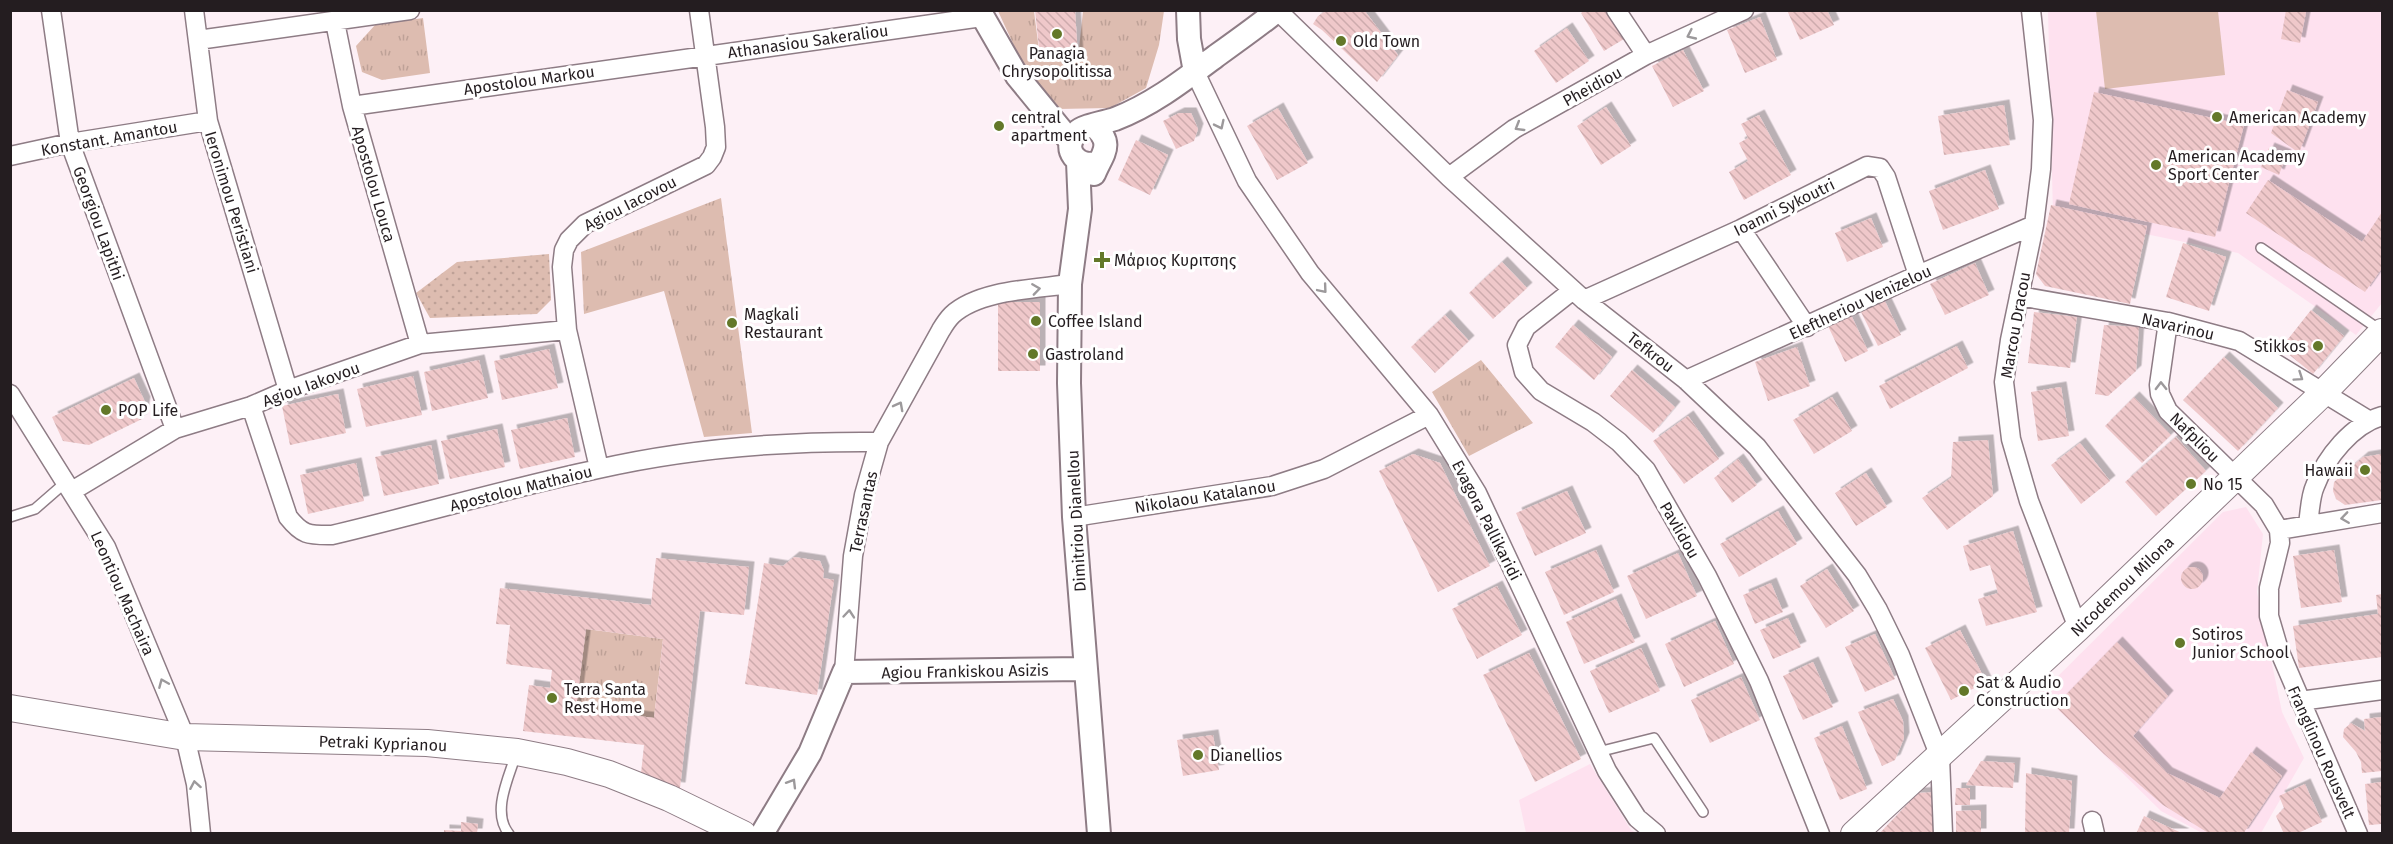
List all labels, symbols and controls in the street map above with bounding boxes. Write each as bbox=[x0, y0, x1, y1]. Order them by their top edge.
street label: Athanasiou Sakeraliou bbox=[727, 21, 890, 62]
marker: Panagia Chrysopolitissa bbox=[1050, 27, 1064, 41]
one-way arrow bbox=[1686, 28, 1697, 40]
place label: Old Town bbox=[1353, 32, 1420, 51]
marker: Old Town bbox=[1334, 34, 1348, 48]
place label: Panagia Chrysopolitissa bbox=[1002, 44, 1112, 81]
street label: Apostolou Markou bbox=[462, 62, 596, 99]
street label: Pheidiou bbox=[1560, 63, 1625, 110]
place label: central apartment bbox=[1011, 108, 1088, 145]
place label: American Academy bbox=[2229, 108, 2366, 127]
marker: American Academy bbox=[2210, 110, 2224, 124]
street label: Konstant. Amantou bbox=[39, 117, 179, 160]
one-way arrow bbox=[1213, 118, 1225, 129]
marker: central apartment bbox=[992, 119, 1006, 133]
one-way arrow bbox=[1515, 119, 1525, 131]
street label: Apostolou Louca bbox=[348, 124, 399, 245]
street label: Ieronimou Peristiani bbox=[201, 129, 262, 275]
place label: American Academy Sport Center bbox=[2168, 147, 2305, 184]
marker: American Academy Sport Center bbox=[2149, 158, 2163, 172]
street label: Georgiou Lapithi bbox=[69, 164, 128, 283]
street label: Agiou Iacovou bbox=[581, 172, 680, 235]
street label: Ioanni Sykoutri bbox=[1731, 175, 1838, 240]
place label: Μάριος Κυριτσης bbox=[1114, 251, 1237, 270]
marker: Μάριος Κυριτσης bbox=[1095, 253, 1109, 267]
street label: Eleftheriou Venizelou bbox=[1786, 261, 1934, 344]
street label: Marcou Dracou bbox=[1997, 270, 2034, 380]
one-way arrow bbox=[1316, 282, 1327, 293]
one-way arrow bbox=[1031, 283, 1041, 295]
place label: Magkali Restaurant bbox=[744, 305, 823, 342]
street label: Navarinou bbox=[2139, 309, 2216, 344]
place label: Coffee Island bbox=[1048, 312, 1143, 331]
marker: Coffee Island bbox=[1029, 314, 1043, 328]
marker: Magkali Restaurant bbox=[725, 316, 739, 330]
street label: Tefkrou bbox=[1624, 328, 1678, 377]
place label: Stikkos bbox=[2254, 337, 2306, 356]
marker: Stikkos bbox=[2311, 339, 2325, 353]
place label: Gastroland bbox=[1045, 345, 1124, 364]
marker: Gastroland bbox=[1026, 347, 1040, 361]
street label: Agiou Iakovou bbox=[260, 358, 362, 411]
one-way arrow bbox=[2292, 370, 2303, 381]
one-way arrow bbox=[2154, 381, 2167, 390]
place label: POP Life bbox=[118, 401, 178, 420]
one-way arrow bbox=[892, 402, 903, 412]
marker: POP Life bbox=[99, 403, 113, 417]
street label: Nafpliou bbox=[2166, 409, 2223, 466]
street label: Dimitriou Dianellou bbox=[1063, 450, 1090, 592]
street label: Evagora Pallikaridi bbox=[1448, 457, 1525, 584]
place label: Hawaii bbox=[2304, 461, 2353, 480]
street label: Apostolou Mathaiou bbox=[448, 462, 594, 515]
marker: Hawaii bbox=[2358, 463, 2372, 477]
street label: Terrasantas bbox=[846, 469, 881, 555]
place label: No 15 bbox=[2203, 475, 2242, 494]
street label: Nikolaou Katalanou bbox=[1133, 476, 1277, 517]
marker: No 15 bbox=[2184, 477, 2198, 491]
street label: Pavlidou bbox=[1656, 499, 1703, 562]
one-way arrow bbox=[2341, 512, 2350, 524]
street label: Leontiou Machaira bbox=[87, 528, 158, 658]
street label: Nicodemou Milona bbox=[2067, 532, 2178, 640]
one-way arrow bbox=[842, 609, 855, 618]
place label: Sotiros Junior School bbox=[2192, 625, 2289, 662]
marker: Sotiros Junior School bbox=[2173, 636, 2187, 650]
street label: Agiou Frankiskou Asizis bbox=[881, 661, 1049, 682]
place label: Sat & Audio Construction bbox=[1976, 673, 2069, 710]
one-way arrow bbox=[158, 679, 170, 690]
place label: Terra Santa Rest Home bbox=[564, 680, 646, 717]
street label: Franglinou Rousvelt bbox=[2284, 683, 2359, 822]
marker: Sat & Audio Construction bbox=[1957, 684, 1971, 698]
marker: Terra Santa Rest Home bbox=[545, 691, 559, 705]
street label: Petraki Kyprianou bbox=[318, 732, 448, 755]
place label: Dianellios bbox=[1210, 746, 1282, 765]
marker: Dianellios bbox=[1191, 748, 1205, 762]
one-way arrow bbox=[785, 779, 796, 789]
one-way arrow bbox=[189, 780, 202, 790]

